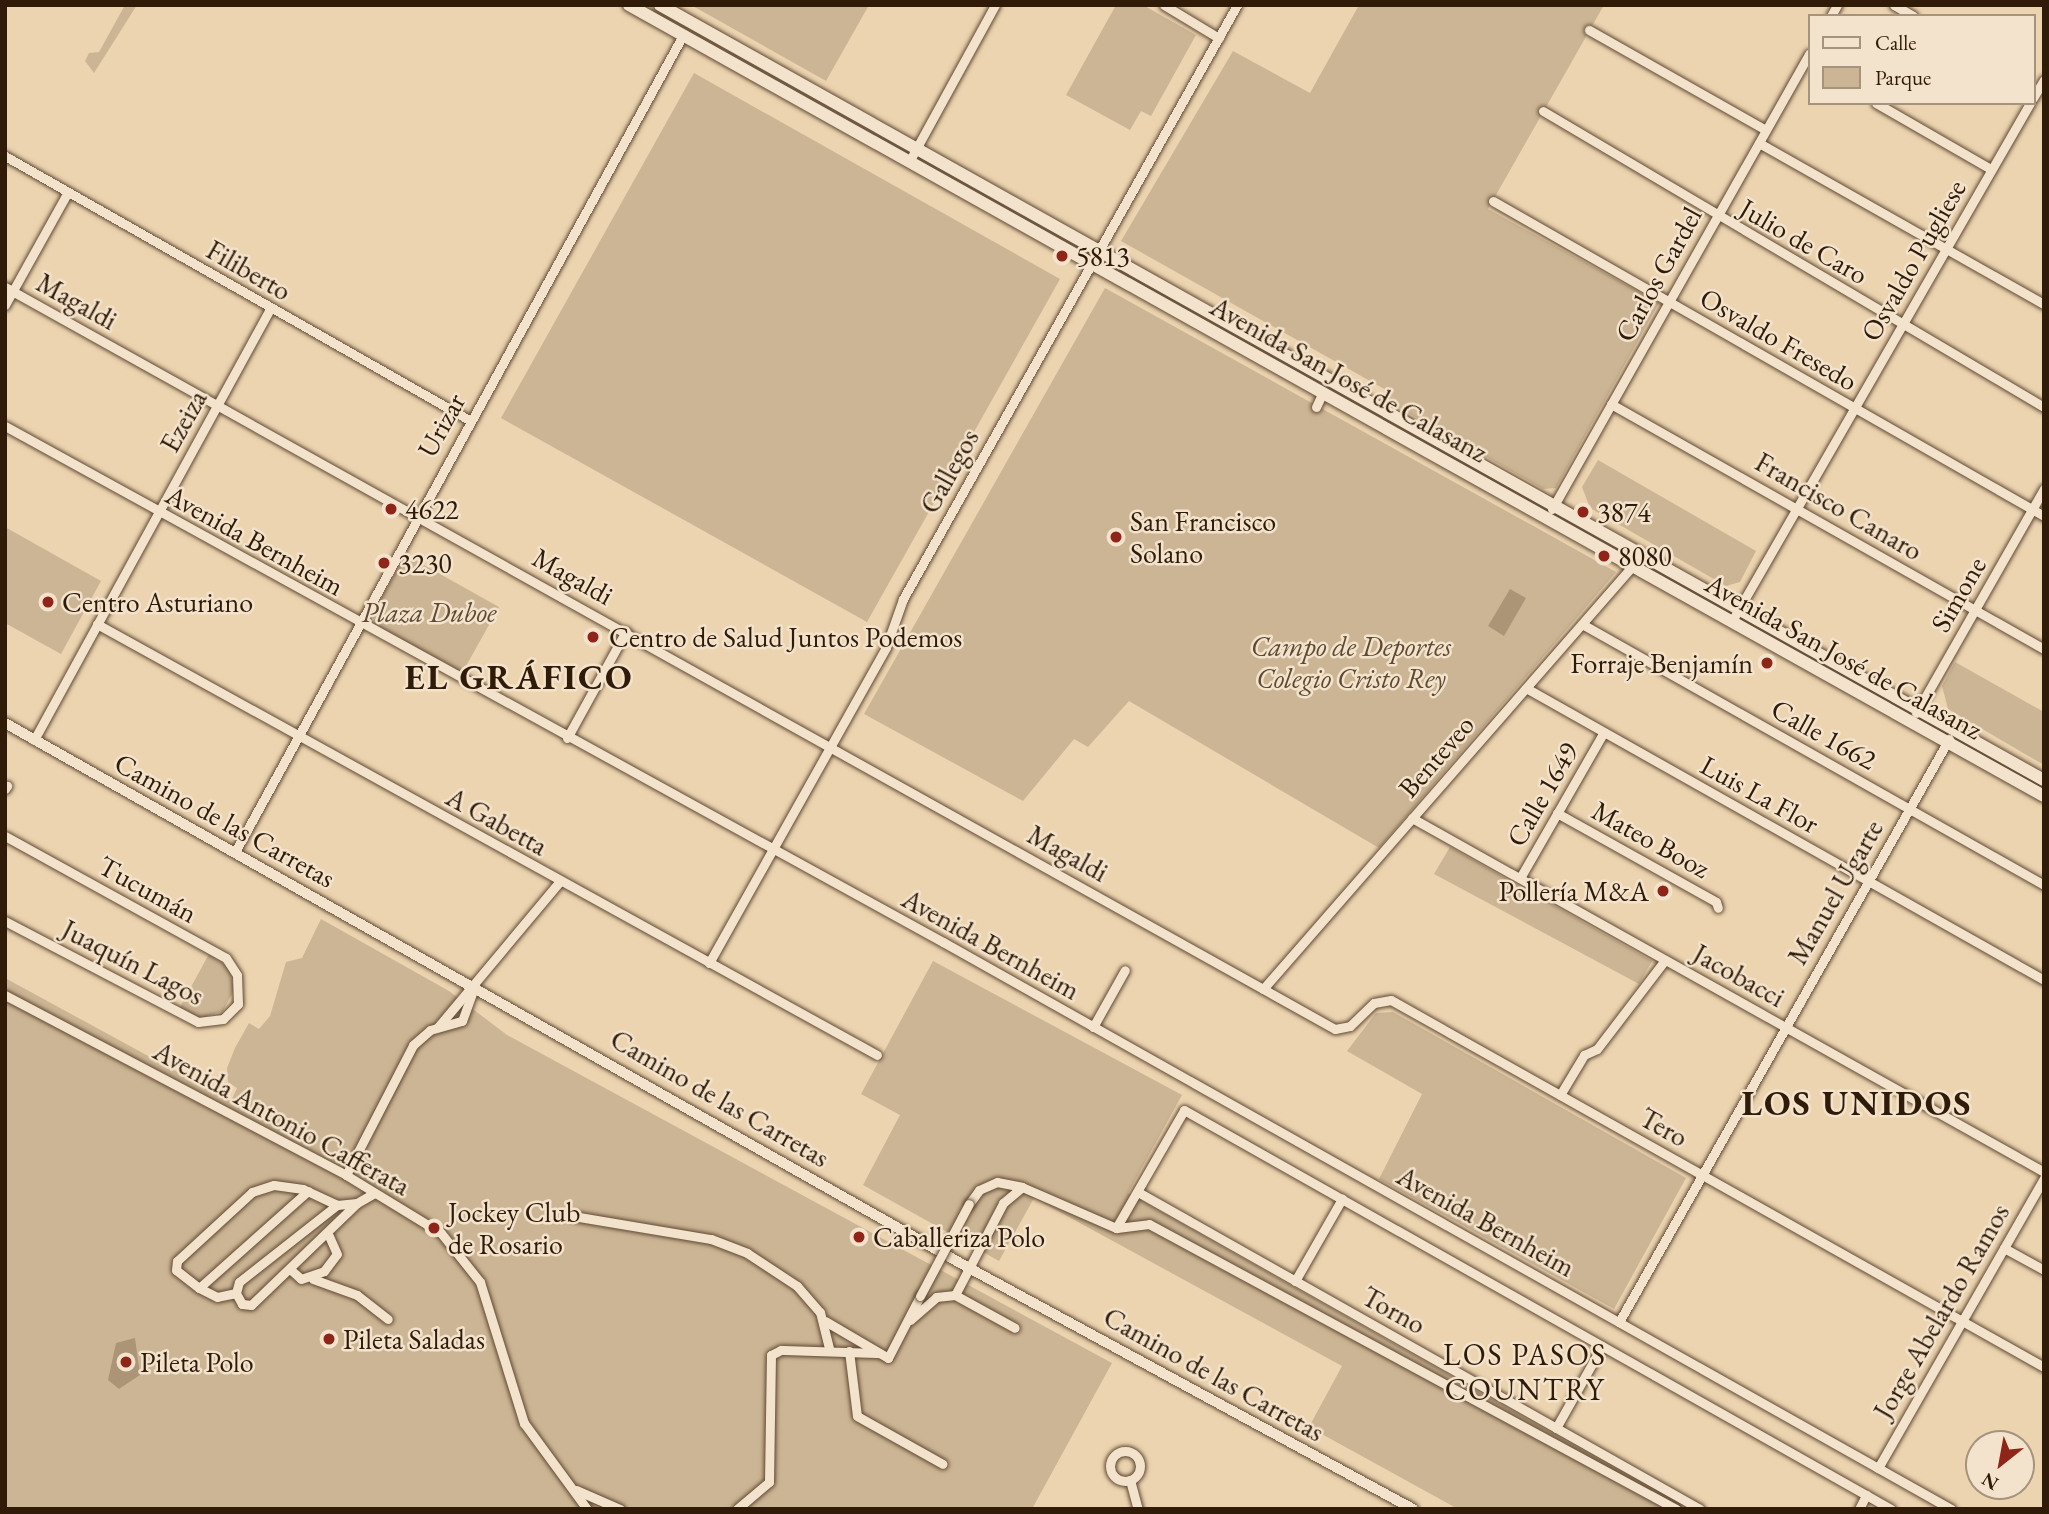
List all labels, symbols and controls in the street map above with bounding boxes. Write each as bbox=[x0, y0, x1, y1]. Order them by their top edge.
legend bbox=[1808, 14, 2035, 105]
text: Calle bbox=[1875, 29, 1917, 56]
text: Parque bbox=[1875, 64, 1931, 91]
street label: Osvaldo Pugliese bbox=[1853, 173, 1973, 347]
street label: Julio de Caro bbox=[1734, 191, 1874, 291]
street label: Carlos Gardel bbox=[1607, 201, 1709, 347]
street label: Filiberto bbox=[201, 232, 297, 308]
place label: 5813 bbox=[1076, 239, 1130, 273]
marker: 5813 bbox=[1054, 248, 1070, 264]
street label: Magaldi bbox=[31, 265, 123, 337]
street label: Osvaldo Fresedo bbox=[1694, 280, 1864, 398]
street label: Avenida San José de Calasanz bbox=[1205, 289, 1493, 469]
street label: Ezeiza bbox=[152, 384, 214, 458]
street label: Urizar bbox=[410, 387, 472, 463]
street label: Gallegos bbox=[912, 423, 986, 519]
street label: Francisco Canaro bbox=[1749, 445, 1929, 567]
street label: Avenida Bernheim bbox=[160, 477, 350, 603]
place label: 4622 bbox=[405, 492, 459, 526]
place label: 3874 bbox=[1597, 495, 1651, 529]
marker: 4622 bbox=[383, 501, 399, 517]
place label: San Francisco Solano bbox=[1130, 504, 1276, 570]
marker: 3874 bbox=[1575, 504, 1591, 520]
marker: San Francisco Solano bbox=[1108, 529, 1124, 545]
place label: 8080 bbox=[1618, 539, 1672, 573]
street label: Magaldi bbox=[527, 540, 619, 612]
place label: 3230 bbox=[398, 546, 452, 580]
marker: 8080 bbox=[1596, 548, 1612, 564]
street label: Simone bbox=[1923, 550, 1993, 638]
marker: 3230 bbox=[376, 555, 392, 571]
street label: Avenida San José de Calasanz bbox=[1700, 566, 1988, 746]
place label: Centro Asturiano bbox=[62, 585, 253, 619]
marker: Centro Asturiano bbox=[40, 594, 56, 610]
park label: Plaza Duboe bbox=[361, 595, 497, 629]
place label: Centro de Salud Juntos Podemos bbox=[609, 620, 962, 654]
marker: Centro de Salud Juntos Podemos bbox=[583, 627, 603, 647]
park label: Campo de Deportes Colegio Cristo Rey bbox=[1251, 629, 1451, 695]
place label: Forraje Benjamín bbox=[1570, 646, 1753, 680]
marker: Forraje Benjamín bbox=[1759, 655, 1775, 671]
district label: EL GRÁFICO bbox=[406, 656, 632, 698]
street label: Calle 1662 bbox=[1766, 691, 1882, 777]
street label: Benteveo bbox=[1391, 708, 1481, 804]
street label: Calle 1649 bbox=[1499, 736, 1585, 852]
street label: Camino de las Carretas bbox=[109, 745, 341, 895]
street label: Luis La Flor bbox=[1695, 748, 1825, 840]
street label: A Gabetta bbox=[440, 779, 554, 863]
street label: Mateo Booz bbox=[1586, 793, 1716, 885]
street label: Manuel Ugarte bbox=[1780, 814, 1890, 970]
street label: Magaldi bbox=[1022, 817, 1114, 889]
street label: Tucumán bbox=[93, 848, 203, 930]
place label: Pollería M&A bbox=[1498, 874, 1649, 908]
street label: Avenida Bernheim bbox=[896, 881, 1086, 1007]
marker: Pollería M&A bbox=[1655, 883, 1671, 899]
street label: Juaquín Lagos bbox=[56, 912, 210, 1012]
street label: Jacobacci bbox=[1687, 936, 1791, 1014]
street label: Camino de las Carretas bbox=[605, 1022, 835, 1174]
street label: Avenida Antonio Cafferata bbox=[148, 1033, 416, 1203]
district label: LOS UNIDOS bbox=[1743, 1082, 1971, 1124]
street label: Tero bbox=[1634, 1100, 1694, 1154]
street label: Avenida Bernheim bbox=[1391, 1158, 1581, 1284]
place label: Jockey Club de Rosario bbox=[448, 1195, 580, 1261]
street label: Jorge Abelardo Ramos bbox=[1866, 1197, 2016, 1425]
marker: Jockey Club de Rosario bbox=[426, 1220, 442, 1236]
place label: Caballeriza Polo bbox=[873, 1220, 1045, 1254]
marker: Caballeriza Polo bbox=[851, 1229, 867, 1245]
street label: Torno bbox=[1356, 1279, 1432, 1341]
street label: Camino de las Carretas bbox=[1098, 1299, 1330, 1449]
place label: Pileta Saladas bbox=[343, 1322, 485, 1356]
marker: Pileta Saladas bbox=[321, 1331, 337, 1347]
district label: LOS PASOS COUNTRY bbox=[1444, 1337, 1606, 1408]
place label: Pileta Polo bbox=[140, 1345, 254, 1379]
marker: Pileta Polo bbox=[118, 1354, 134, 1370]
north arrow bbox=[1965, 1430, 2035, 1500]
text: N bbox=[1977, 1467, 2003, 1496]

